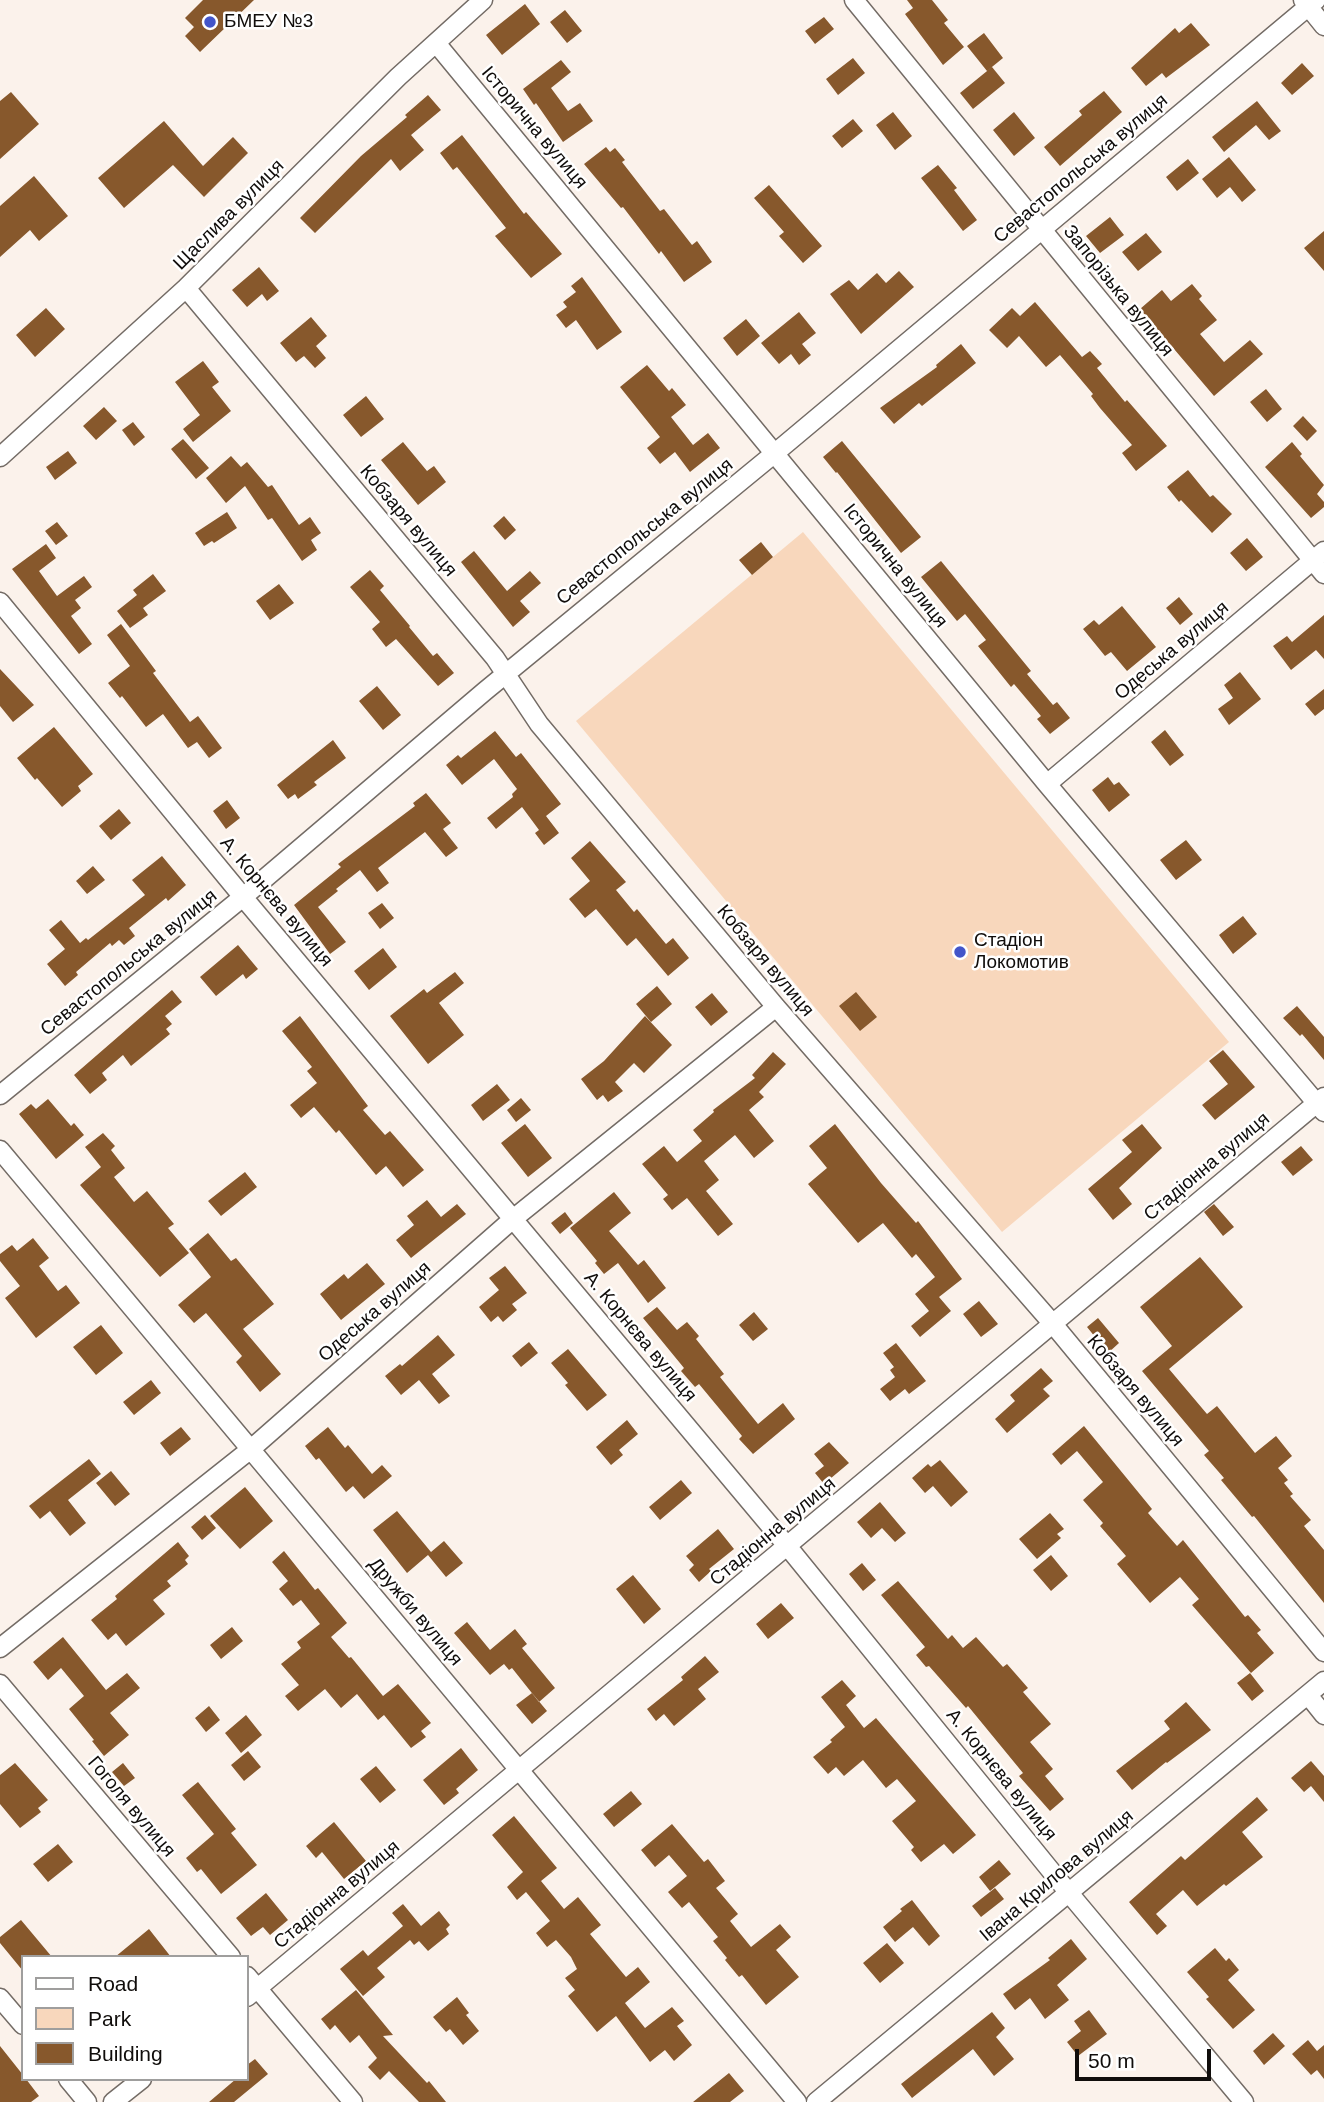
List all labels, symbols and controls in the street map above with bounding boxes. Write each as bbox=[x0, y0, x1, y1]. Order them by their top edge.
place label: БМЕУ №3 bbox=[224, 11, 313, 33]
marker: БМЕУ №3 bbox=[202, 14, 218, 30]
street label: Історична вулиця bbox=[476, 62, 592, 194]
street label: Севастопольська вулиця bbox=[989, 89, 1173, 249]
street label: Щаслива вулиця bbox=[169, 155, 289, 275]
street label: Запорізька вулиця bbox=[1058, 221, 1178, 361]
street label: Севастопольська вулиця bbox=[552, 454, 738, 610]
street label: Кобзаря вулиця bbox=[355, 460, 461, 582]
street label: Історична вулиця bbox=[838, 499, 952, 633]
street label: Одеська вулиця bbox=[1110, 597, 1234, 705]
street label: А. Корнєва вулиця bbox=[215, 832, 337, 972]
street label: Севастопольська вулиця bbox=[36, 885, 222, 1041]
street label: Кобзаря вулиця bbox=[712, 900, 818, 1022]
place label: Стадіон Локомотив bbox=[974, 930, 1069, 974]
marker: Стадіон Локомотив bbox=[952, 944, 968, 960]
street label: Стадіонна вулиця bbox=[1139, 1108, 1275, 1226]
street label: Одеська вулиця bbox=[314, 1257, 436, 1367]
street label: А. Корнєва вулиця bbox=[579, 1267, 701, 1407]
street label: Кобзаря вулиця bbox=[1082, 1330, 1188, 1452]
street label: Стадіонна вулиця bbox=[705, 1473, 841, 1591]
street label: Дружби вулиця bbox=[363, 1553, 467, 1671]
street label: А. Корнєва вулиця bbox=[941, 1704, 1061, 1846]
street label: Гоголя вулиця bbox=[82, 1752, 180, 1862]
street label: Івана Крилова вулиця bbox=[976, 1805, 1138, 1947]
street label: Стадіонна вулиця bbox=[269, 1836, 405, 1954]
legend bbox=[21, 1955, 248, 2081]
text: Road bbox=[88, 1972, 138, 1995]
text: Park bbox=[88, 2007, 131, 2030]
scale bar bbox=[1079, 2036, 1216, 2080]
text: Building bbox=[88, 2042, 163, 2065]
text: 50 m bbox=[1088, 2049, 1135, 2072]

